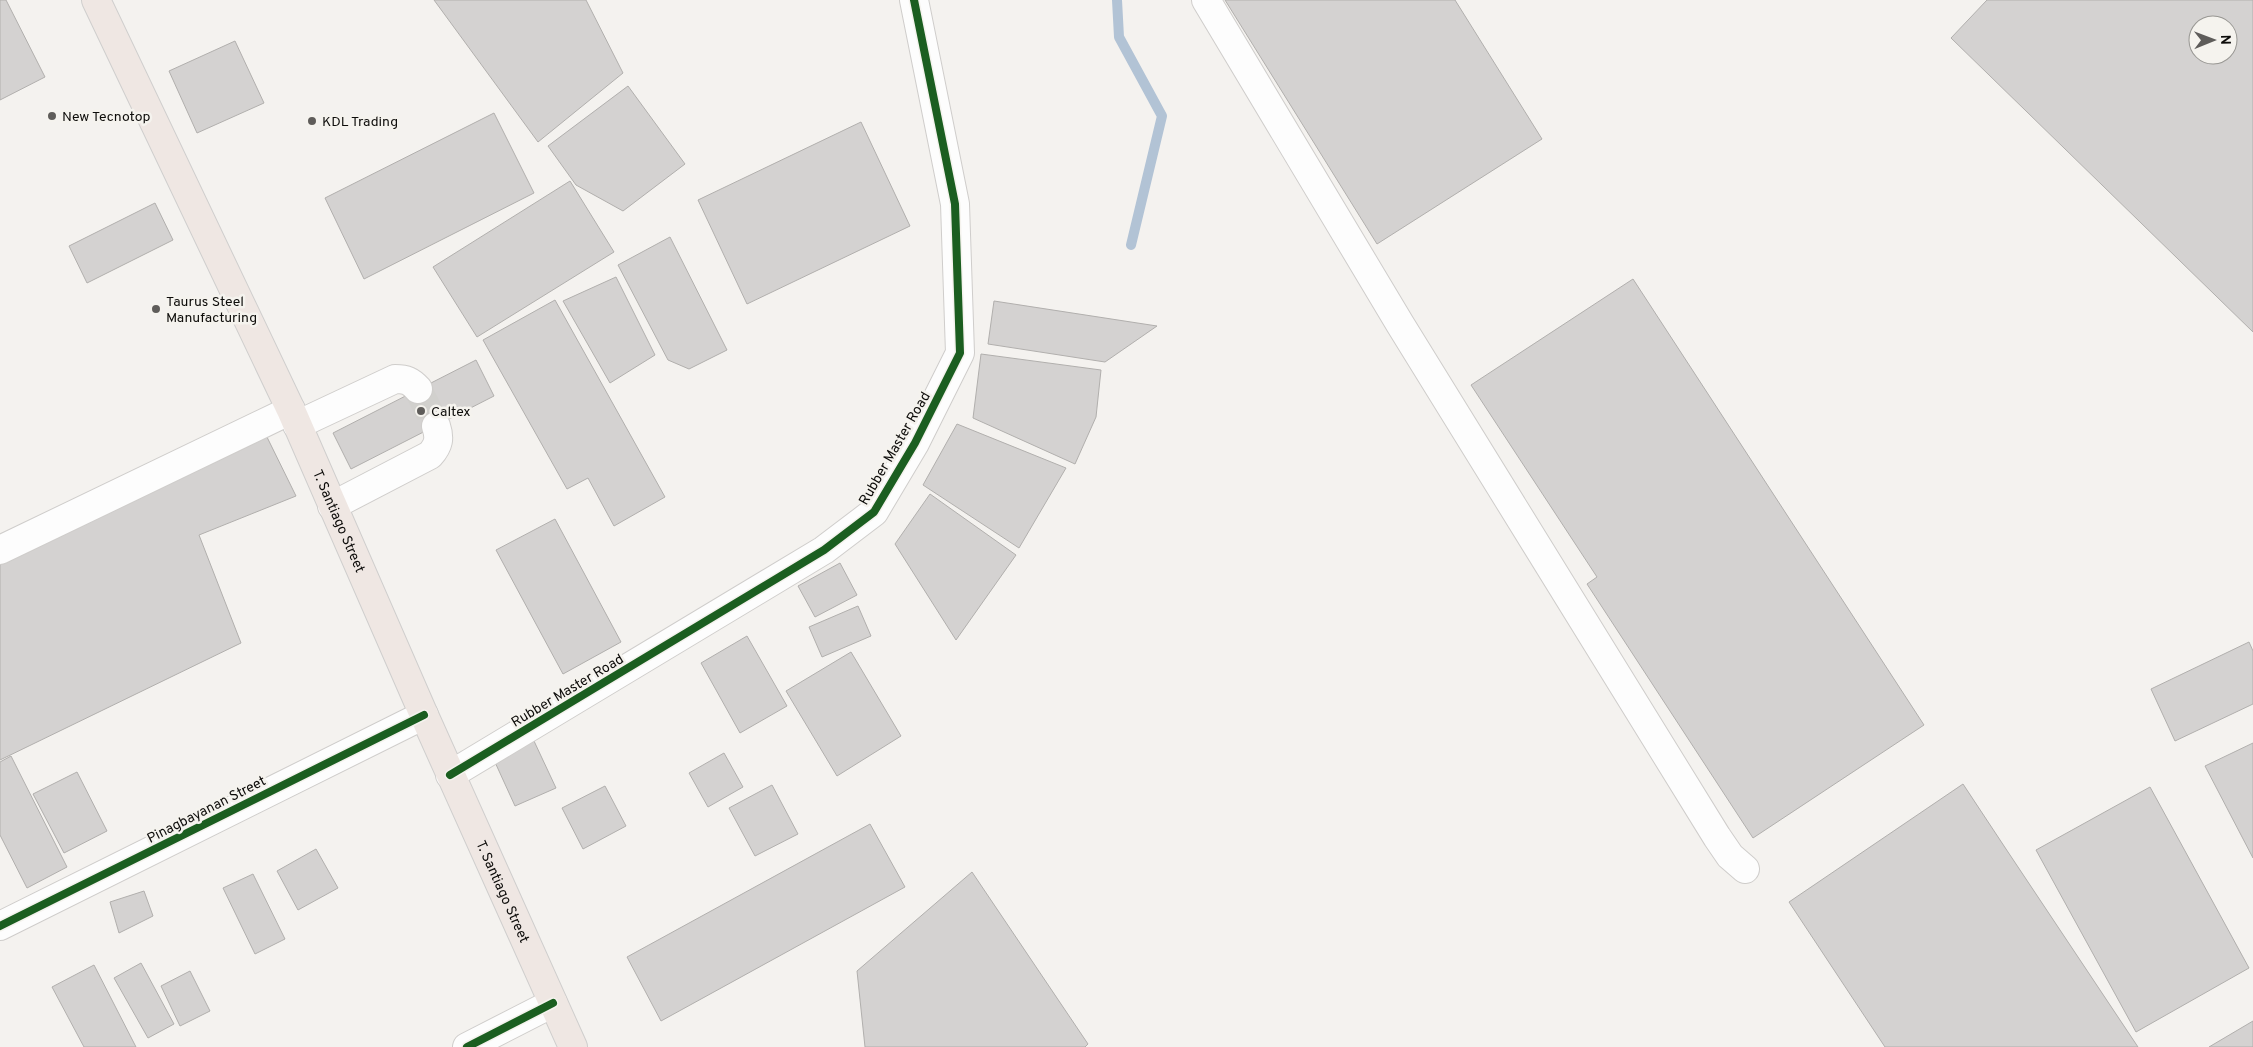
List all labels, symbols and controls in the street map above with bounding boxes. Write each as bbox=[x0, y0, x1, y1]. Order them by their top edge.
north arrow bbox=[2188, 15, 2238, 65]
text: N bbox=[2216, 35, 2233, 45]
place label: New Tecnotop bbox=[62, 109, 150, 126]
marker: New Tecnotop bbox=[46, 110, 58, 122]
place label: KDL Trading bbox=[322, 114, 398, 131]
marker: KDL Trading bbox=[306, 115, 318, 127]
place label: Taurus Steel Manufacturing bbox=[166, 294, 257, 327]
marker: Taurus Steel Manufacturing bbox=[150, 303, 162, 315]
street label: Rubber Master Road bbox=[856, 389, 935, 508]
place label: Caltex bbox=[431, 404, 471, 421]
marker: Caltex bbox=[415, 405, 427, 417]
street label: T. Santiago Street bbox=[308, 467, 368, 576]
street label: Rubber Master Road bbox=[509, 651, 627, 732]
street label: Pinagbayanan Street bbox=[144, 773, 269, 848]
street label: T. Santiago Street bbox=[471, 838, 532, 946]

